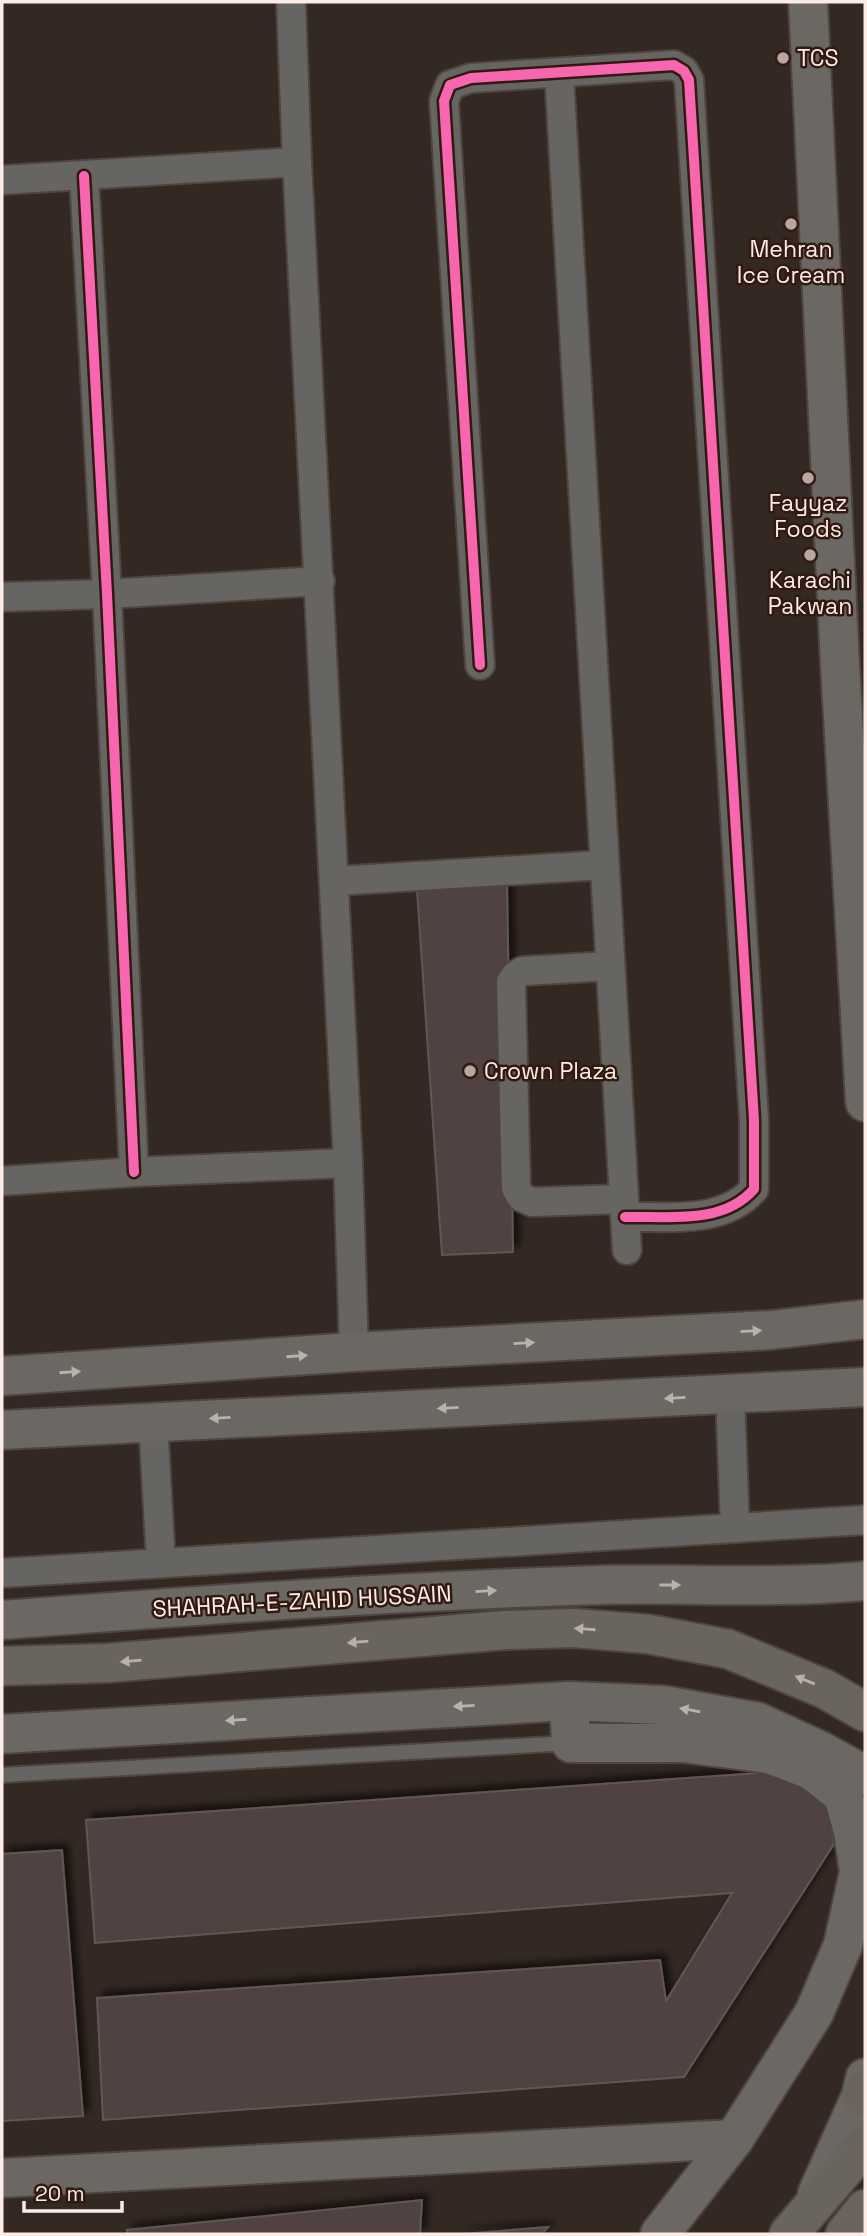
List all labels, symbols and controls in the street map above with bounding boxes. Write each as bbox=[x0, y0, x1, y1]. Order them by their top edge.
place label: TCS bbox=[797, 43, 839, 73]
marker: TCS bbox=[775, 50, 791, 66]
marker: Mehran Ice Cream bbox=[783, 216, 799, 232]
place label: Mehran Ice Cream bbox=[737, 234, 845, 290]
marker: Fayyaz Foods bbox=[800, 470, 816, 486]
place label: Fayyaz Foods bbox=[769, 488, 847, 544]
marker: Karachi Pakwan bbox=[802, 547, 818, 563]
place label: Karachi Pakwan bbox=[768, 565, 852, 621]
place label: Crown Plaza bbox=[484, 1056, 617, 1086]
marker: Crown Plaza bbox=[462, 1063, 478, 1079]
one-way arrow bbox=[740, 1326, 762, 1337]
one-way arrow bbox=[513, 1338, 535, 1349]
one-way arrow bbox=[286, 1350, 308, 1361]
one-way arrow bbox=[59, 1366, 81, 1377]
one-way arrow bbox=[664, 1392, 686, 1403]
one-way arrow bbox=[436, 1403, 458, 1414]
one-way arrow bbox=[209, 1413, 231, 1424]
street label: SHAHRAH-E-ZAHID HUSSAIN bbox=[152, 1578, 452, 1624]
one-way arrow bbox=[659, 1580, 681, 1591]
one-way arrow bbox=[475, 1585, 497, 1596]
one-way arrow bbox=[574, 1623, 596, 1634]
one-way arrow bbox=[347, 1637, 369, 1648]
one-way arrow bbox=[120, 1656, 142, 1667]
one-way arrow bbox=[794, 1675, 815, 1686]
one-way arrow bbox=[452, 1701, 474, 1712]
one-way arrow bbox=[679, 1704, 701, 1715]
one-way arrow bbox=[225, 1715, 247, 1726]
scale bar bbox=[24, 2170, 122, 2214]
text: 20 m bbox=[35, 2180, 85, 2207]

